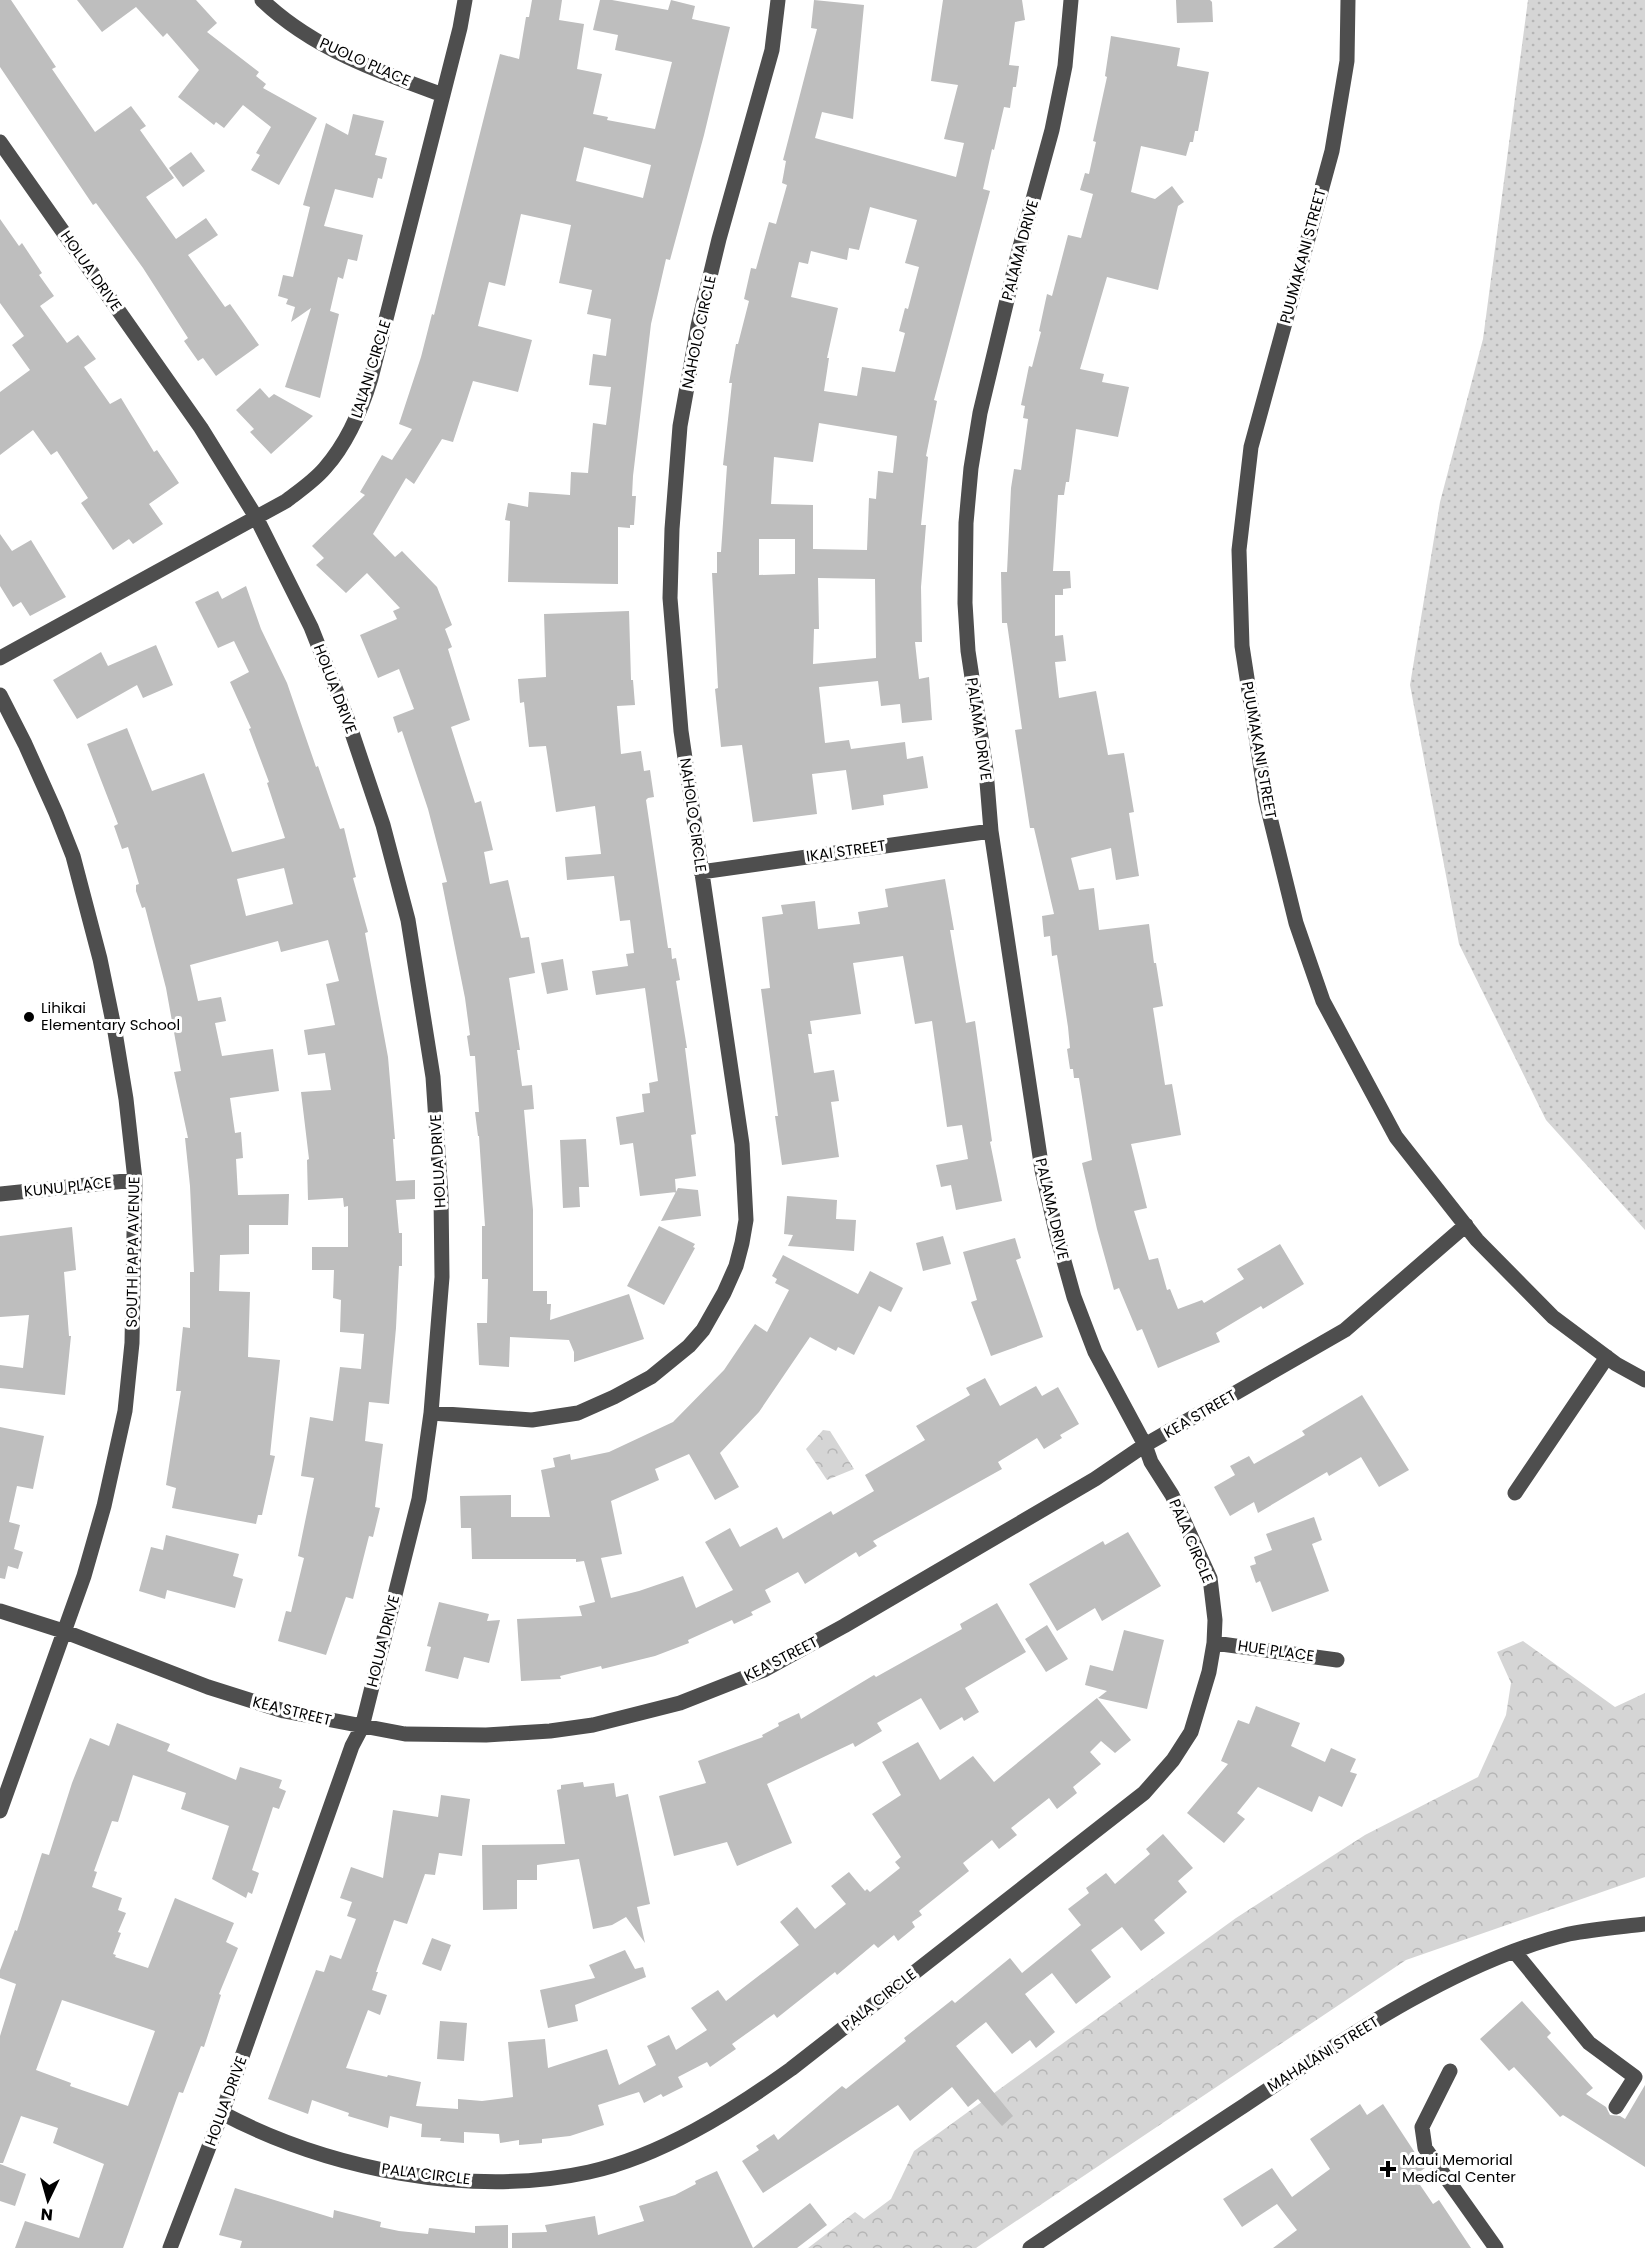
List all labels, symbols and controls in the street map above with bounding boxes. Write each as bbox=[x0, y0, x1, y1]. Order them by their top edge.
street label: PUOLO PLACE bbox=[316, 32, 414, 91]
street label: PUUMAKANI STREET bbox=[1274, 186, 1331, 326]
street label: PALAMA DRIVE bbox=[996, 197, 1043, 303]
street label: HOLUA DRIVE bbox=[56, 226, 127, 315]
street label: NAHOLO CIRCLE bbox=[676, 273, 721, 390]
street label: LALANI CIRCLE bbox=[346, 317, 395, 420]
street label: HOLUA DRIVE bbox=[309, 641, 362, 737]
street label: PALAMA DRIVE bbox=[962, 676, 997, 782]
street label: PUUMAKANI STREET bbox=[1237, 680, 1282, 820]
street label: NAHOLO CIRCLE bbox=[675, 756, 712, 873]
street label: IKAI STREET bbox=[805, 835, 887, 866]
place label: Lihikai Elementary School bbox=[41, 997, 180, 1035]
marker: Lihikai Elementary School bbox=[22, 1010, 36, 1024]
street label: HOLUA DRIVE bbox=[425, 1113, 450, 1209]
street label: PALAMA DRIVE bbox=[1031, 1156, 1074, 1262]
street label: KUNU PLACE bbox=[23, 1171, 113, 1202]
street label: SOUTH PAPA AVENUE bbox=[121, 1176, 144, 1328]
street label: KEA STREET bbox=[1160, 1384, 1240, 1443]
street label: PALA CIRCLE bbox=[1164, 1495, 1219, 1586]
street label: HOLUA DRIVE bbox=[361, 1593, 404, 1689]
street label: KEA STREET bbox=[740, 1631, 821, 1686]
street label: HUE PLACE bbox=[1237, 1635, 1316, 1666]
street label: KEA STREET bbox=[251, 1691, 334, 1730]
street label: PALA CIRCLE bbox=[837, 1964, 920, 2035]
street label: MAHALANI STREET bbox=[1263, 2011, 1383, 2096]
street label: HOLUA DRIVE bbox=[200, 2053, 251, 2149]
place label: Maui Memorial Medical Center bbox=[1402, 2149, 1516, 2187]
street label: PALA CIRCLE bbox=[380, 2158, 472, 2189]
marker: Maui Memorial Medical Center bbox=[1379, 2160, 1397, 2178]
north arrow bbox=[18, 2170, 78, 2230]
text: N bbox=[40, 2202, 54, 2226]

